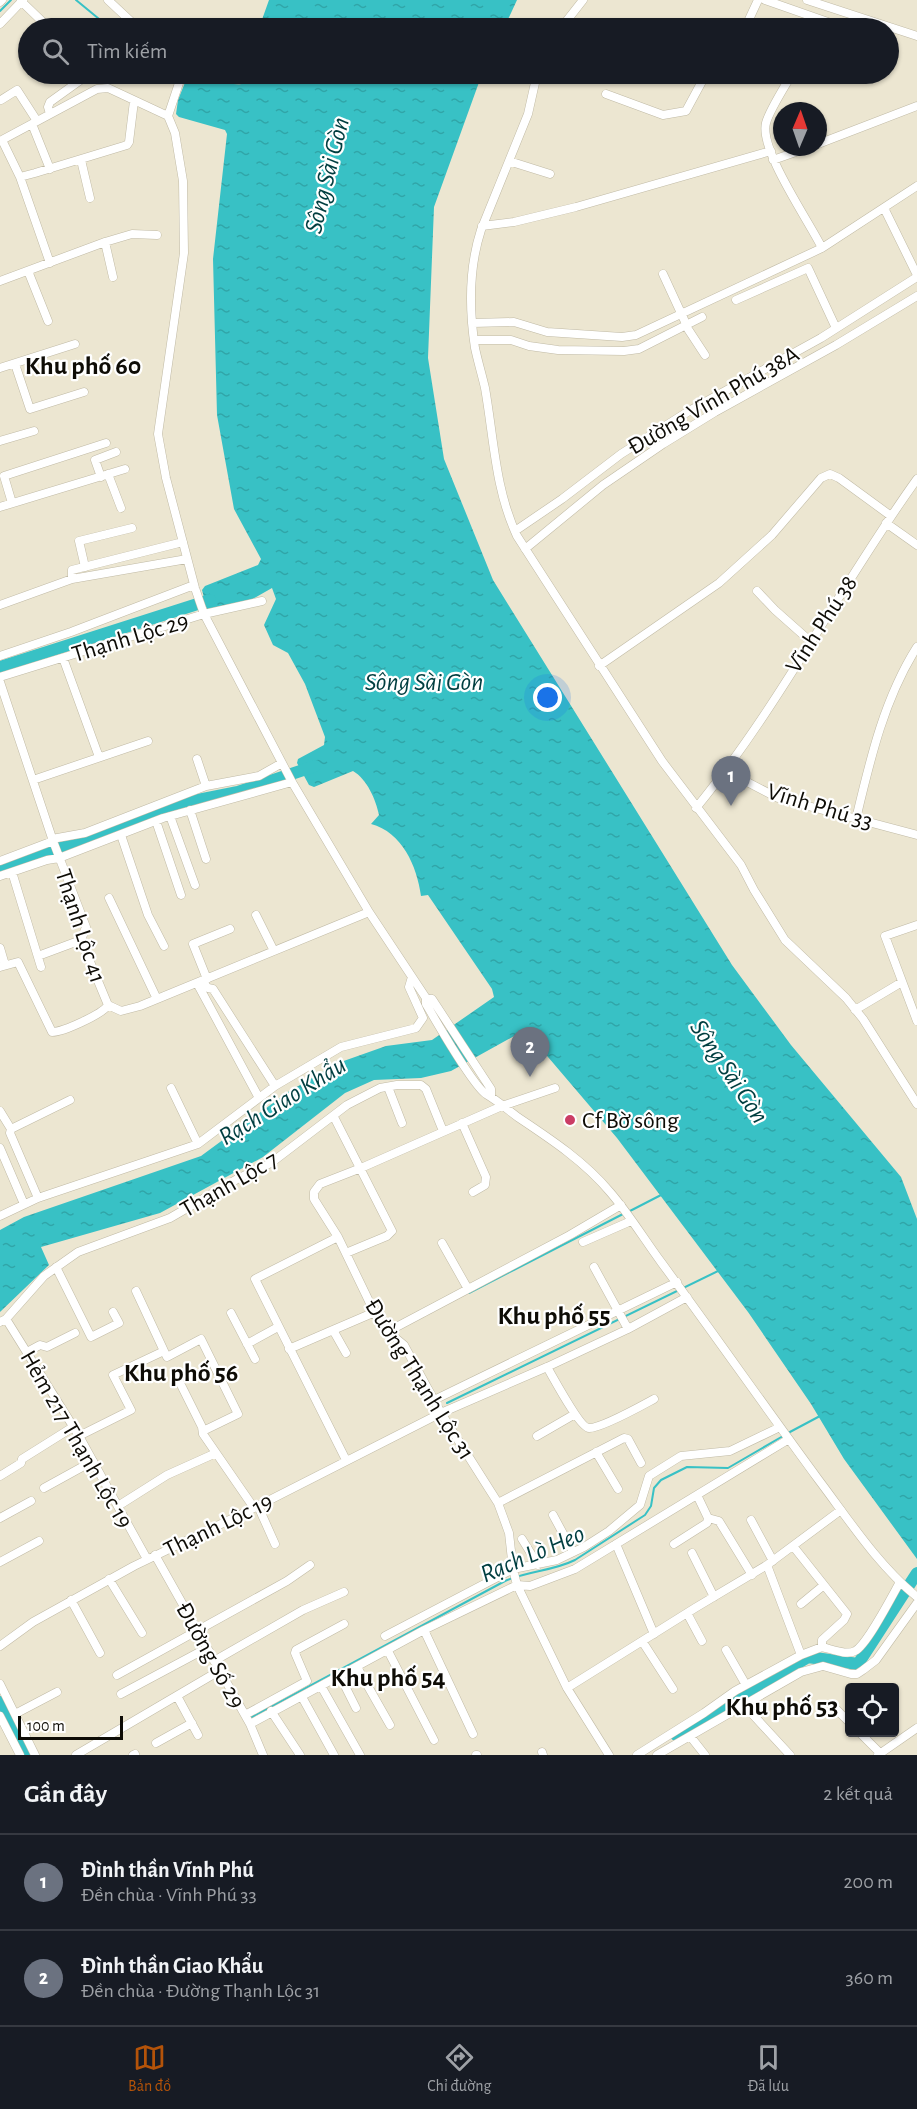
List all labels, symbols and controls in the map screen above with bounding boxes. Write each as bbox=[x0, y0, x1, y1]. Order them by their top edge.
search box bbox=[18, 18, 899, 84]
icon: search bbox=[39, 35, 72, 68]
text: Tìm kiếm bbox=[87, 40, 167, 62]
north arrow bbox=[773, 102, 827, 156]
water label: Sông Sài Gòn bbox=[300, 115, 354, 236]
street label: Đường Vĩnh Phú 38A bbox=[624, 342, 803, 460]
district label: Khu phố 60 bbox=[25, 353, 141, 379]
street label: Vĩnh Phú 38 bbox=[782, 572, 862, 677]
street label: Thạnh Lộc 29 bbox=[69, 609, 191, 667]
water label: Sông Sài Gòn bbox=[365, 669, 483, 695]
your location bbox=[533, 683, 562, 712]
pin: 1 bbox=[712, 756, 750, 806]
street label: Vĩnh Phú 33 bbox=[764, 780, 875, 834]
street label: Thạnh Lộc 41 bbox=[50, 866, 110, 986]
water label: Sông Sài Gòn bbox=[685, 1015, 773, 1128]
pin: 2 bbox=[510, 1028, 550, 1077]
water label: Rạch Giao Khẩu bbox=[214, 1051, 351, 1150]
place label: Cf Bờ sông bbox=[582, 1109, 679, 1133]
marker: Cf Bờ sông bbox=[563, 1113, 577, 1127]
street label: Thạnh Lộc 7 bbox=[177, 1147, 282, 1222]
street label: Đường Thạnh Lộc 31 bbox=[360, 1295, 478, 1464]
district label: Khu phố 55 bbox=[497, 1303, 611, 1329]
street label: Hẻm 217 Thạnh Lộc 19 bbox=[15, 1346, 137, 1533]
district label: Khu phố 56 bbox=[124, 1360, 238, 1386]
street label: Thạnh Lộc 19 bbox=[160, 1489, 277, 1563]
water label: Rạch Lò Heo bbox=[476, 1520, 588, 1587]
street label: Đường Số 29 bbox=[171, 1598, 249, 1713]
district label: Khu phố 54 bbox=[331, 1665, 445, 1691]
map controls bbox=[845, 1683, 899, 1737]
button: locate bbox=[845, 1683, 899, 1737]
district label: Khu phố 53 bbox=[725, 1694, 839, 1720]
scale bar bbox=[18, 1713, 123, 1740]
text: 100 m bbox=[27, 1718, 65, 1734]
text: Gần đây bbox=[24, 1781, 107, 1807]
text: 2 kết quả bbox=[823, 1784, 893, 1804]
text: Đình thần Vĩnh Phú bbox=[81, 1859, 254, 1881]
text: 1 bbox=[40, 1872, 47, 1892]
text: 200 m bbox=[843, 1872, 893, 1892]
text: Đền chùa · Vĩnh Phú 33 bbox=[81, 1885, 257, 1905]
text: Đình thần Giao Khẩu bbox=[81, 1955, 263, 1977]
text: 2 bbox=[39, 1968, 48, 1988]
text: 360 m bbox=[846, 1968, 893, 1988]
text: Đền chùa · Đường Thạnh Lộc 31 bbox=[81, 1981, 320, 2001]
tab: Bản đồ bbox=[128, 2041, 171, 2096]
tab: Chỉ đường bbox=[427, 2041, 491, 2096]
tab: Đã lưu bbox=[747, 2041, 789, 2096]

